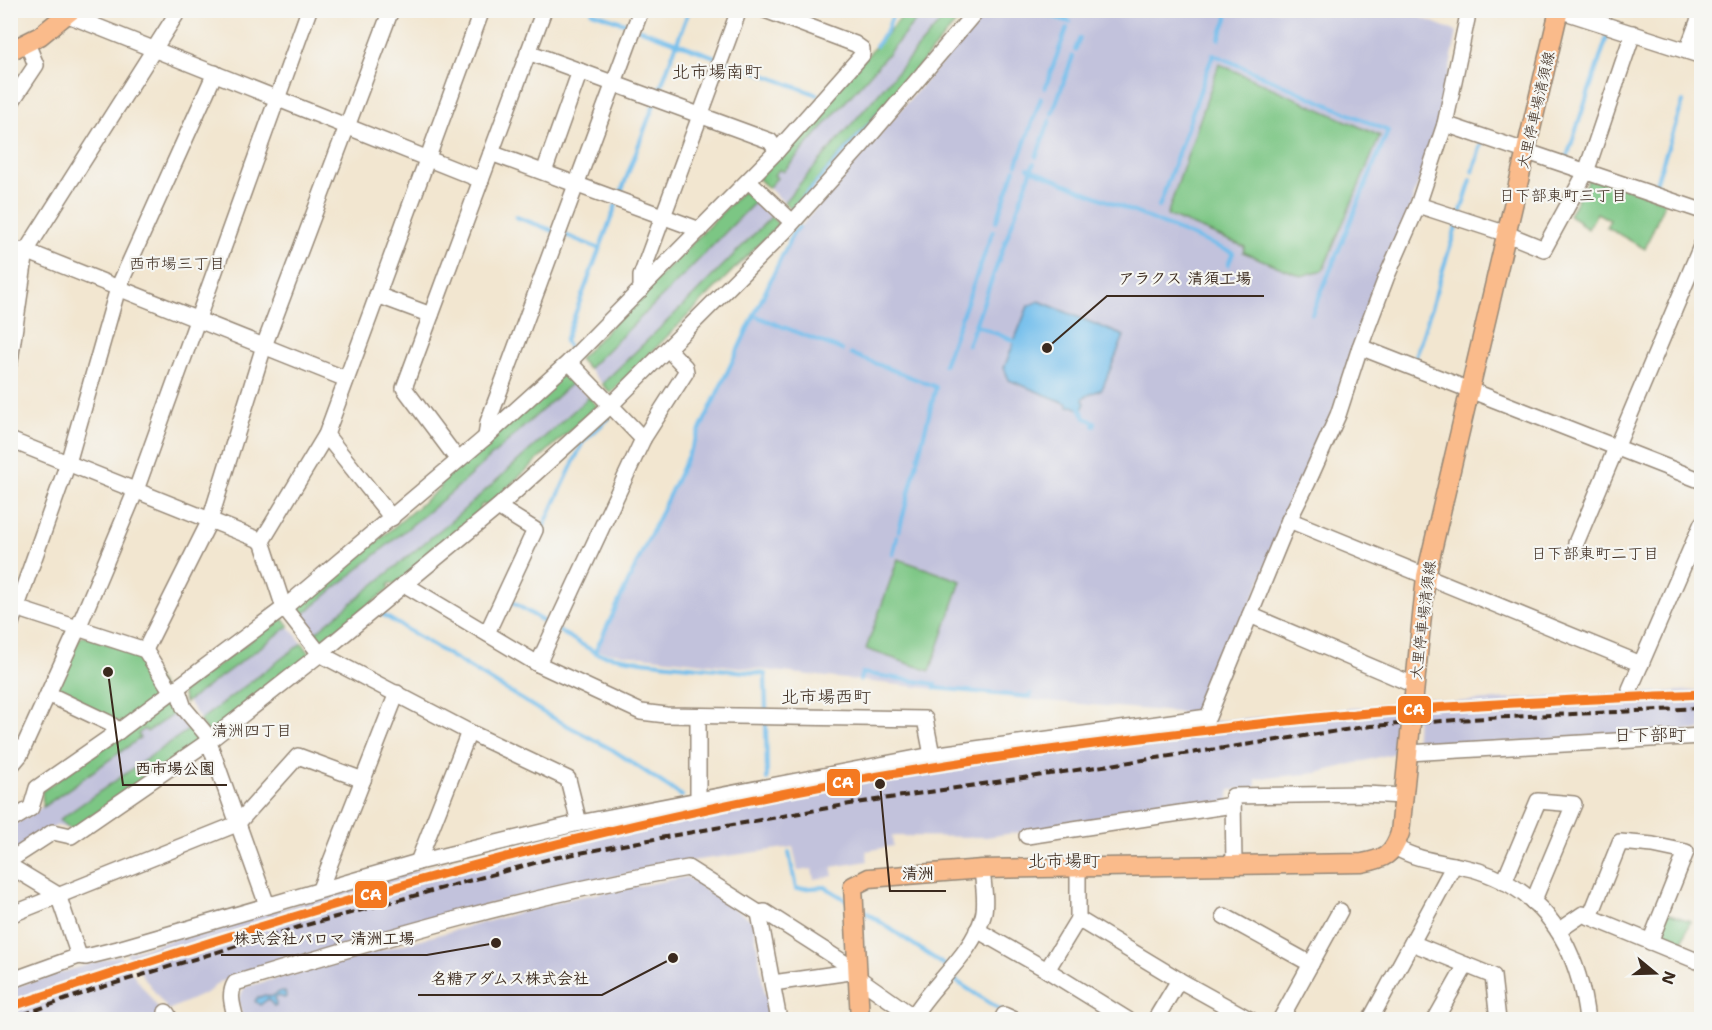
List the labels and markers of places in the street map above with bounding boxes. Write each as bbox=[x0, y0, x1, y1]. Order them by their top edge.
callout: アラクス 清須工場 bbox=[1107, 262, 1264, 296]
callout: 西市場公園 bbox=[123, 751, 227, 785]
callout: 清洲 bbox=[890, 857, 946, 891]
callout: 株式会社パロマ 清洲工場 bbox=[221, 921, 427, 955]
callout: 名糖アダムス株式会社 bbox=[418, 961, 602, 995]

